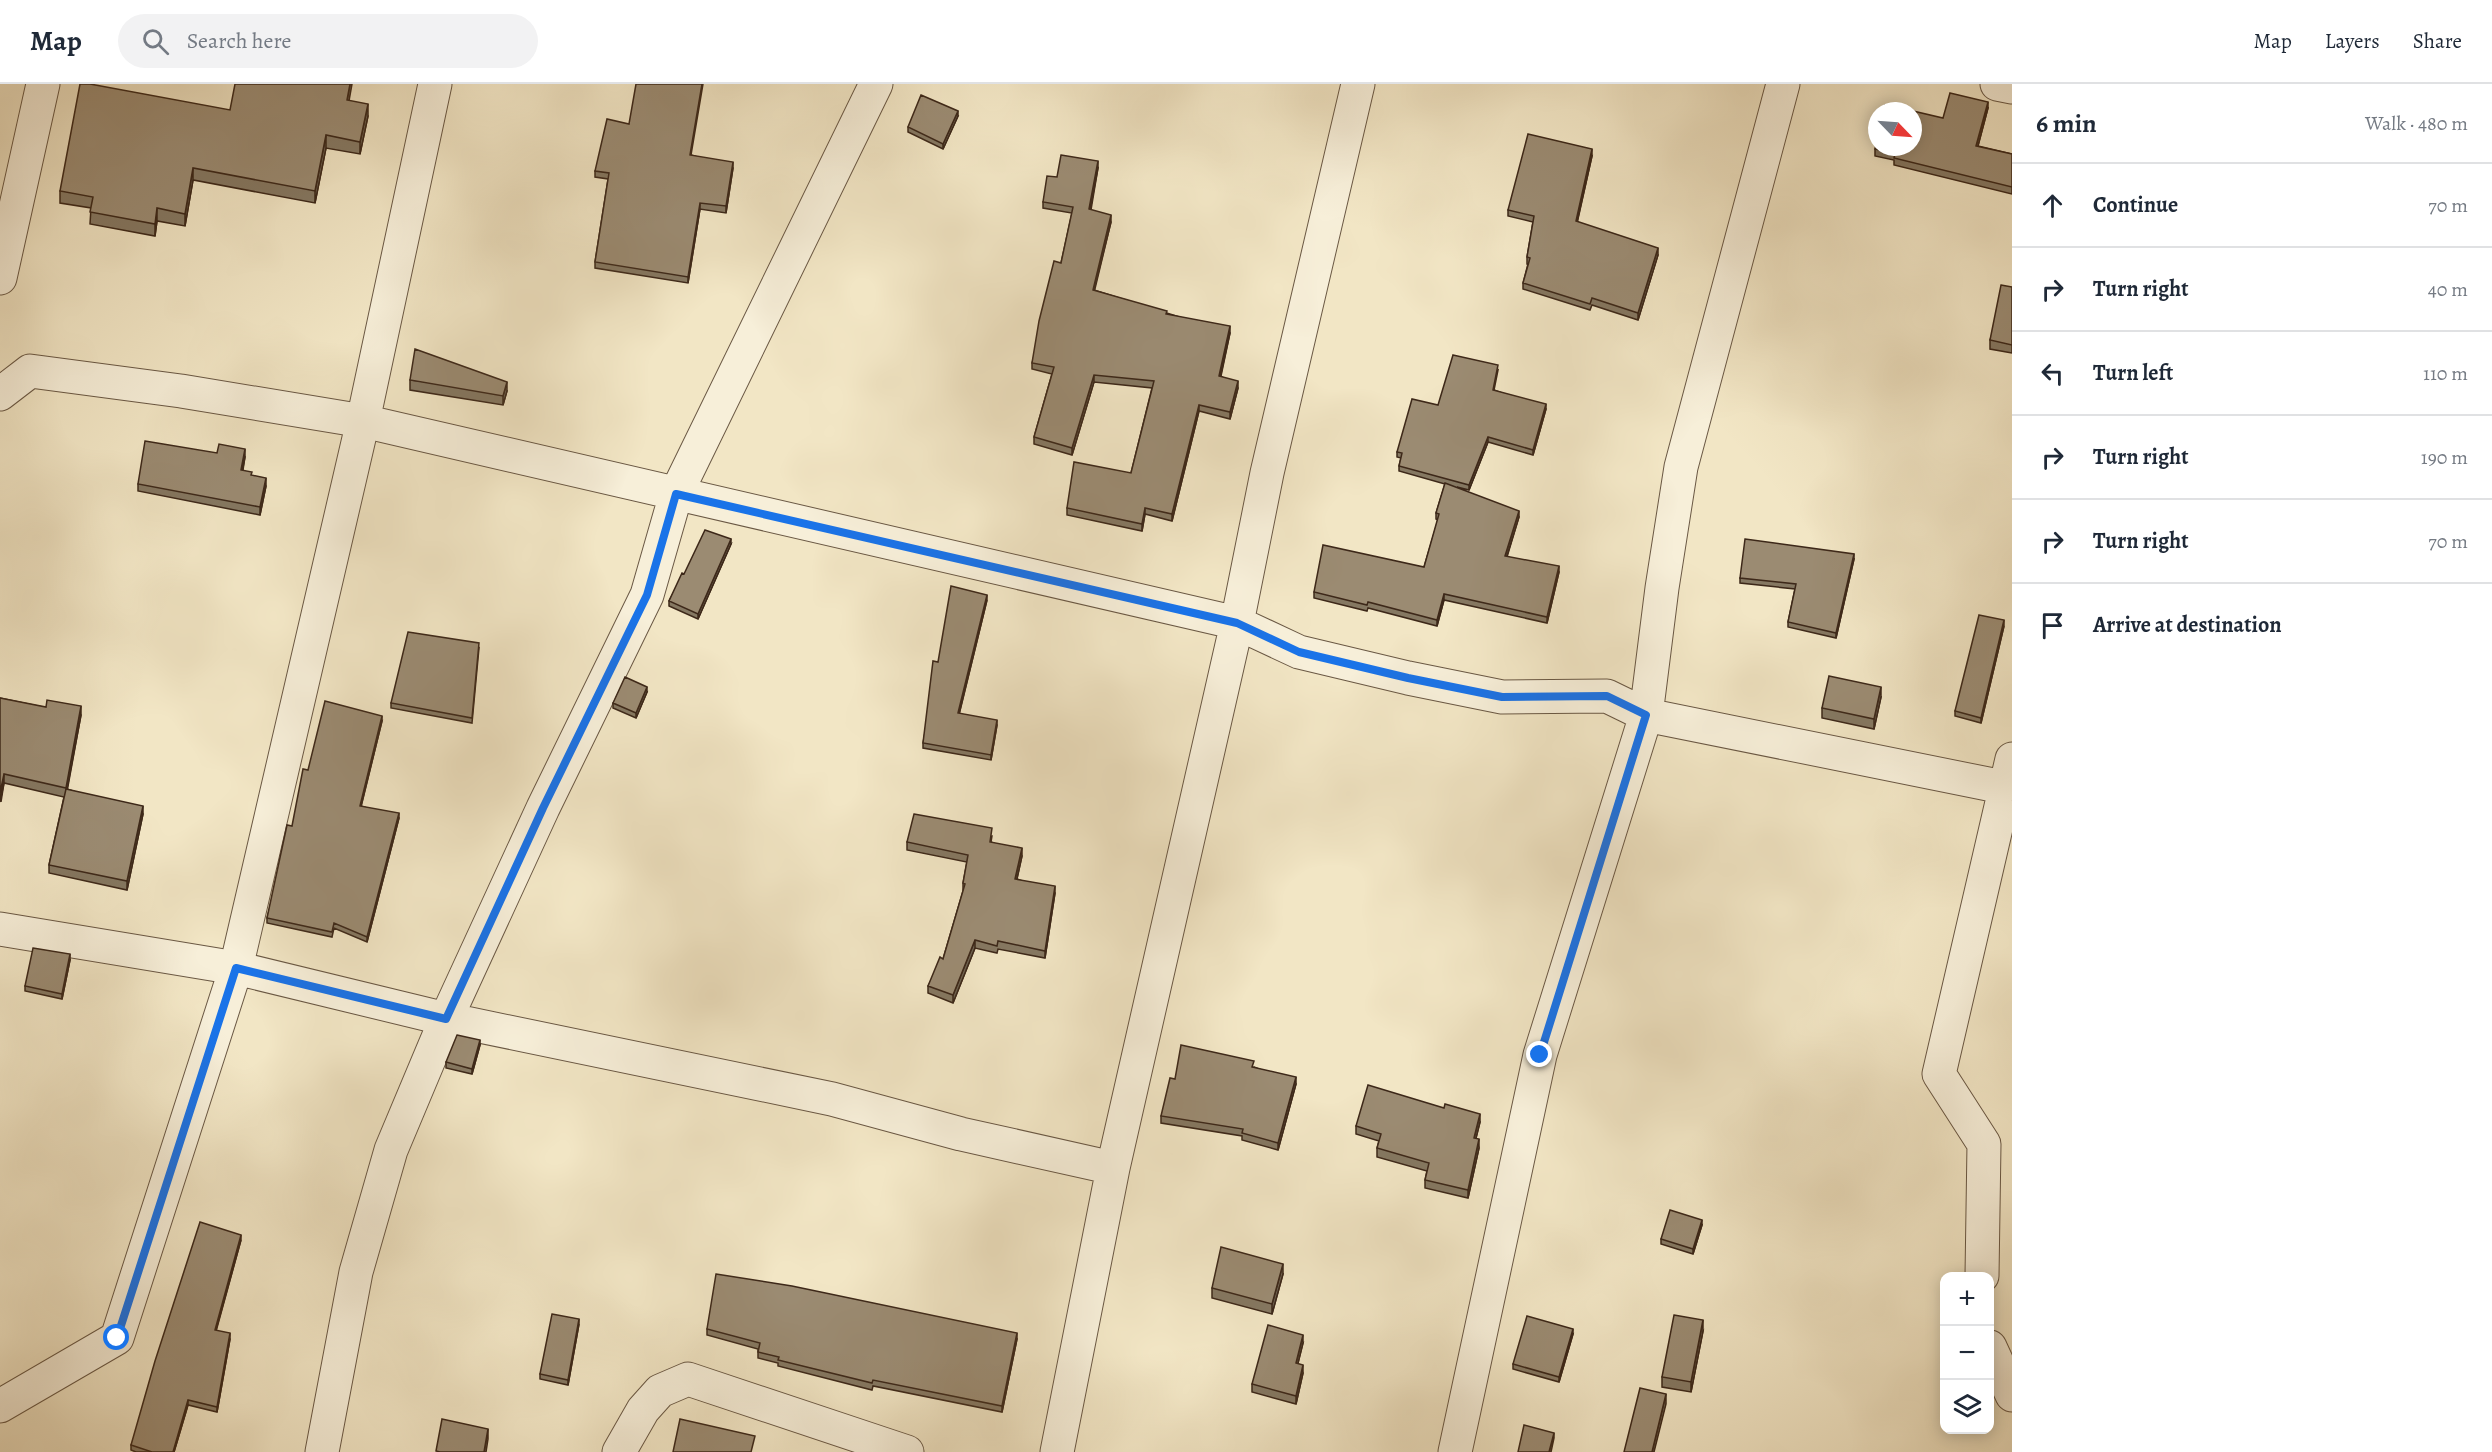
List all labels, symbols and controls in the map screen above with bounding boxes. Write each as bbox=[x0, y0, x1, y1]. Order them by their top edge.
search box bbox=[118, 14, 538, 68]
text: Map bbox=[30, 22, 82, 60]
icon: search bbox=[139, 25, 172, 58]
text: Search here bbox=[187, 26, 291, 56]
text: Map bbox=[2253, 27, 2292, 55]
text: Layers bbox=[2325, 27, 2380, 55]
text: Share bbox=[2413, 27, 2462, 55]
north arrow bbox=[1868, 102, 1922, 156]
text: 6 min bbox=[2036, 106, 2097, 141]
text: Walk · 480 m bbox=[2365, 110, 2468, 137]
icon: ahead bbox=[2036, 189, 2069, 222]
text: Continue bbox=[2093, 190, 2178, 220]
text: 70 m bbox=[2428, 192, 2468, 219]
icon: right bbox=[2036, 273, 2069, 306]
text: Turn right bbox=[2093, 274, 2189, 304]
text: 40 m bbox=[2428, 276, 2468, 303]
icon: left bbox=[2036, 357, 2069, 390]
text: Turn left bbox=[2093, 358, 2173, 388]
text: 110 m bbox=[2423, 360, 2468, 387]
icon: right bbox=[2036, 441, 2069, 474]
text: Turn right bbox=[2093, 442, 2189, 472]
text: 190 m bbox=[2421, 444, 2468, 471]
icon: right bbox=[2036, 525, 2069, 558]
text: Turn right bbox=[2093, 526, 2189, 556]
text: 70 m bbox=[2428, 528, 2468, 555]
icon: arrive bbox=[2036, 609, 2069, 642]
text: Arrive at destination bbox=[2093, 610, 2282, 640]
route end bbox=[1526, 1041, 1552, 1067]
map controls bbox=[1940, 1272, 1994, 1434]
button: + bbox=[1940, 1272, 1994, 1326]
route start bbox=[103, 1324, 129, 1350]
button: − bbox=[1940, 1326, 1994, 1380]
button: layers bbox=[1940, 1380, 1994, 1434]

